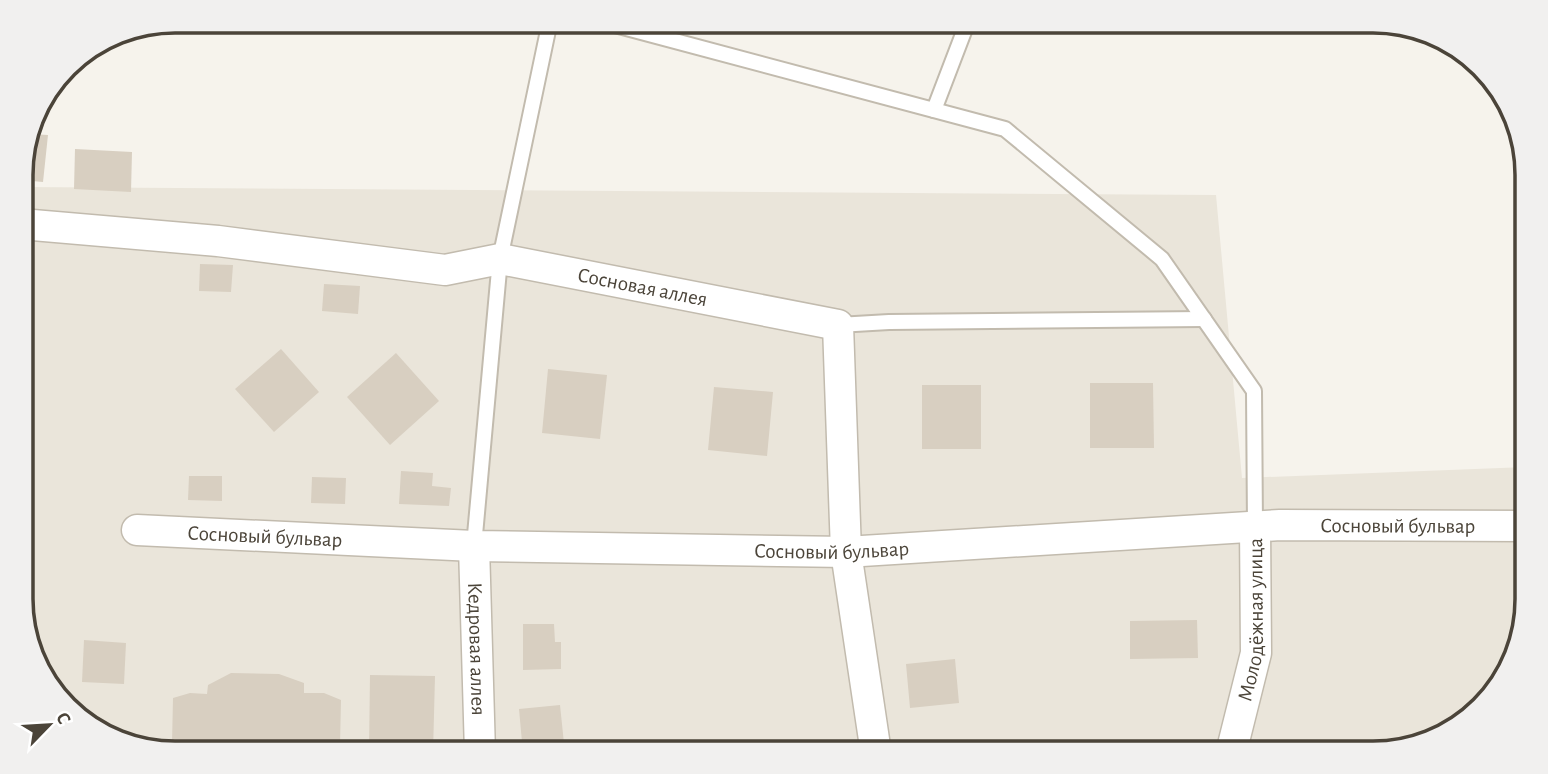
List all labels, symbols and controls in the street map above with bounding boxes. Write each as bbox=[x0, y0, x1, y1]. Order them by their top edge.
street label: Сосновая аллея bbox=[576, 264, 709, 310]
street label: Сосновый бульвар bbox=[1320, 515, 1475, 536]
street label: Сосновый бульвар bbox=[187, 522, 343, 550]
street label: Молодёжная улица bbox=[1234, 537, 1267, 703]
street label: Сосновый бульвар bbox=[754, 538, 910, 563]
street label: Кедровая аллея bbox=[465, 582, 489, 716]
north arrow bbox=[14, 690, 84, 760]
text: С bbox=[52, 710, 74, 727]

